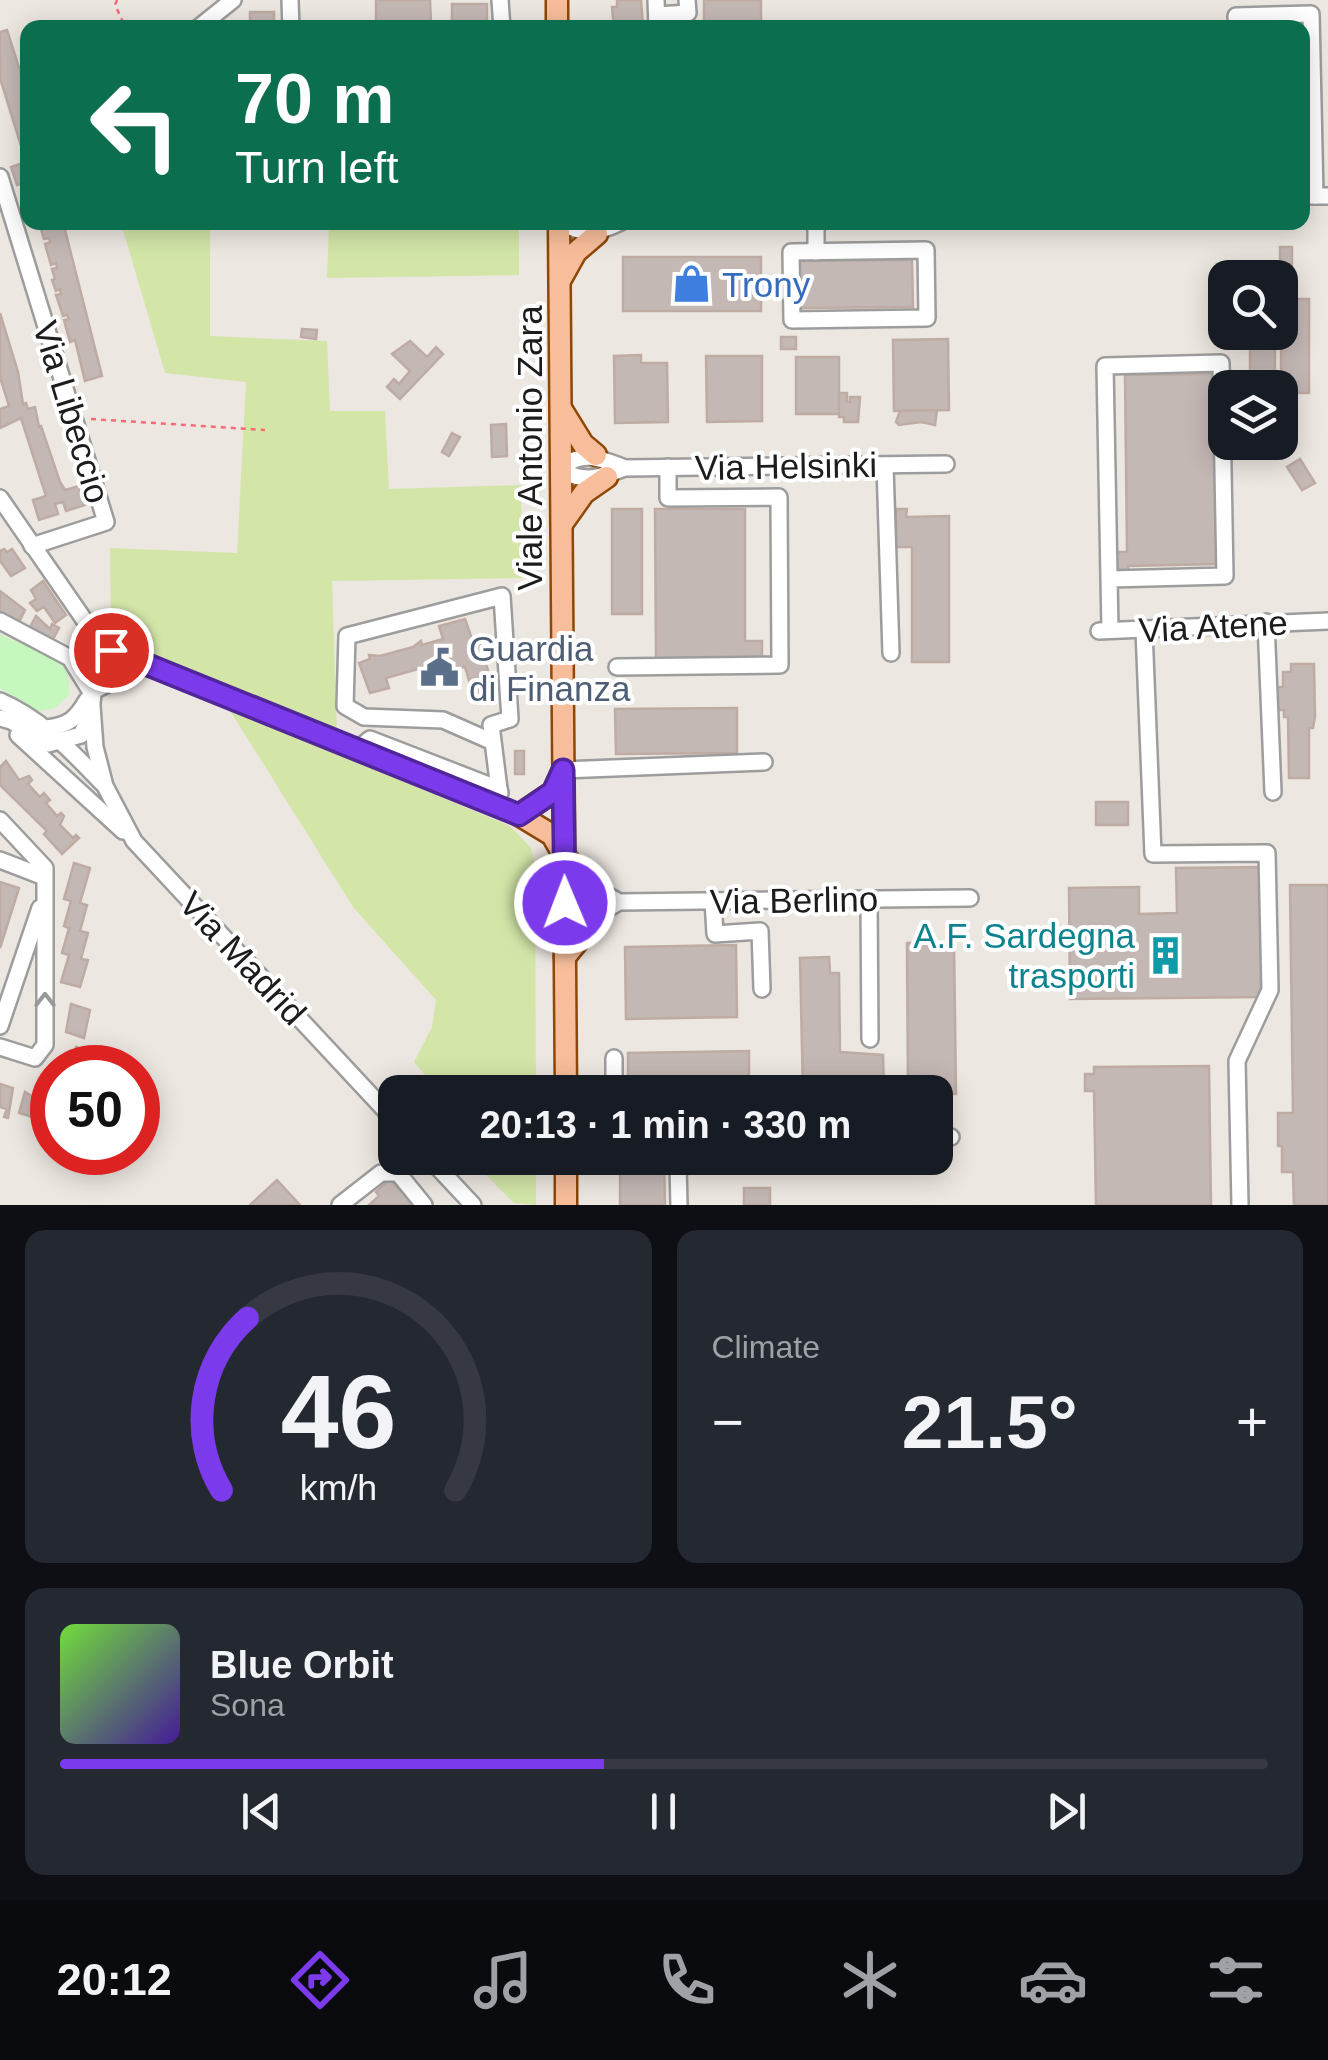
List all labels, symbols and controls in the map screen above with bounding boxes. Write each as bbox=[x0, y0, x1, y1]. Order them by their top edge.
icon: left bbox=[70, 60, 200, 190]
text: 70 m bbox=[235, 60, 395, 138]
text: Turn left bbox=[235, 142, 398, 193]
map controls bbox=[1208, 260, 1298, 460]
button: search bbox=[1208, 260, 1298, 350]
shop icon: Trony bbox=[671, 263, 713, 305]
place label: Trony bbox=[722, 265, 811, 304]
street label: Viale Antonio Zara bbox=[510, 305, 549, 591]
street label: Via Libeccio bbox=[26, 316, 118, 508]
button: layers bbox=[1208, 370, 1298, 460]
street label: Via Helsinki bbox=[695, 445, 877, 487]
street label: Via Atene bbox=[1137, 603, 1289, 649]
pin bbox=[69, 608, 154, 693]
icon: arrive bbox=[84, 623, 139, 678]
place label: Guardia di Finanza bbox=[469, 629, 631, 708]
public building icon: Guardia di Finanza bbox=[418, 647, 460, 689]
position arrow bbox=[513, 851, 617, 955]
street label: Via Berlino bbox=[709, 879, 879, 921]
street label: Via Madrid bbox=[172, 884, 314, 1032]
place label: A.F. Sardegna trasporti bbox=[913, 916, 1136, 995]
building icon: A.F. Sardegna trasporti bbox=[1144, 934, 1186, 976]
one-way arrow bbox=[34, 992, 56, 1008]
speed limit sign: 50 bbox=[30, 1045, 160, 1175]
text: 20:13 · 1 min · 330 m bbox=[480, 1104, 851, 1146]
text: Climate bbox=[712, 1329, 820, 1365]
text: 46 bbox=[280, 1354, 396, 1470]
text: 21.5° bbox=[902, 1380, 1078, 1464]
text: − bbox=[712, 1391, 744, 1453]
text: + bbox=[1236, 1391, 1268, 1453]
text: km/h bbox=[300, 1468, 377, 1508]
text: Blue Orbit bbox=[210, 1644, 394, 1686]
text: Sona bbox=[210, 1687, 285, 1723]
icon: previous bbox=[234, 1784, 289, 1839]
icon: pause bbox=[636, 1784, 691, 1839]
icon: next bbox=[1039, 1784, 1094, 1839]
icon: directions bbox=[285, 1945, 355, 2015]
icon: music bbox=[468, 1945, 538, 2015]
icon: phone bbox=[652, 1945, 722, 2015]
icon: climate bbox=[835, 1945, 905, 2015]
icon: car bbox=[1018, 1945, 1088, 2015]
icon: filters bbox=[1201, 1945, 1271, 2015]
text: 20:12 bbox=[57, 1954, 172, 2005]

